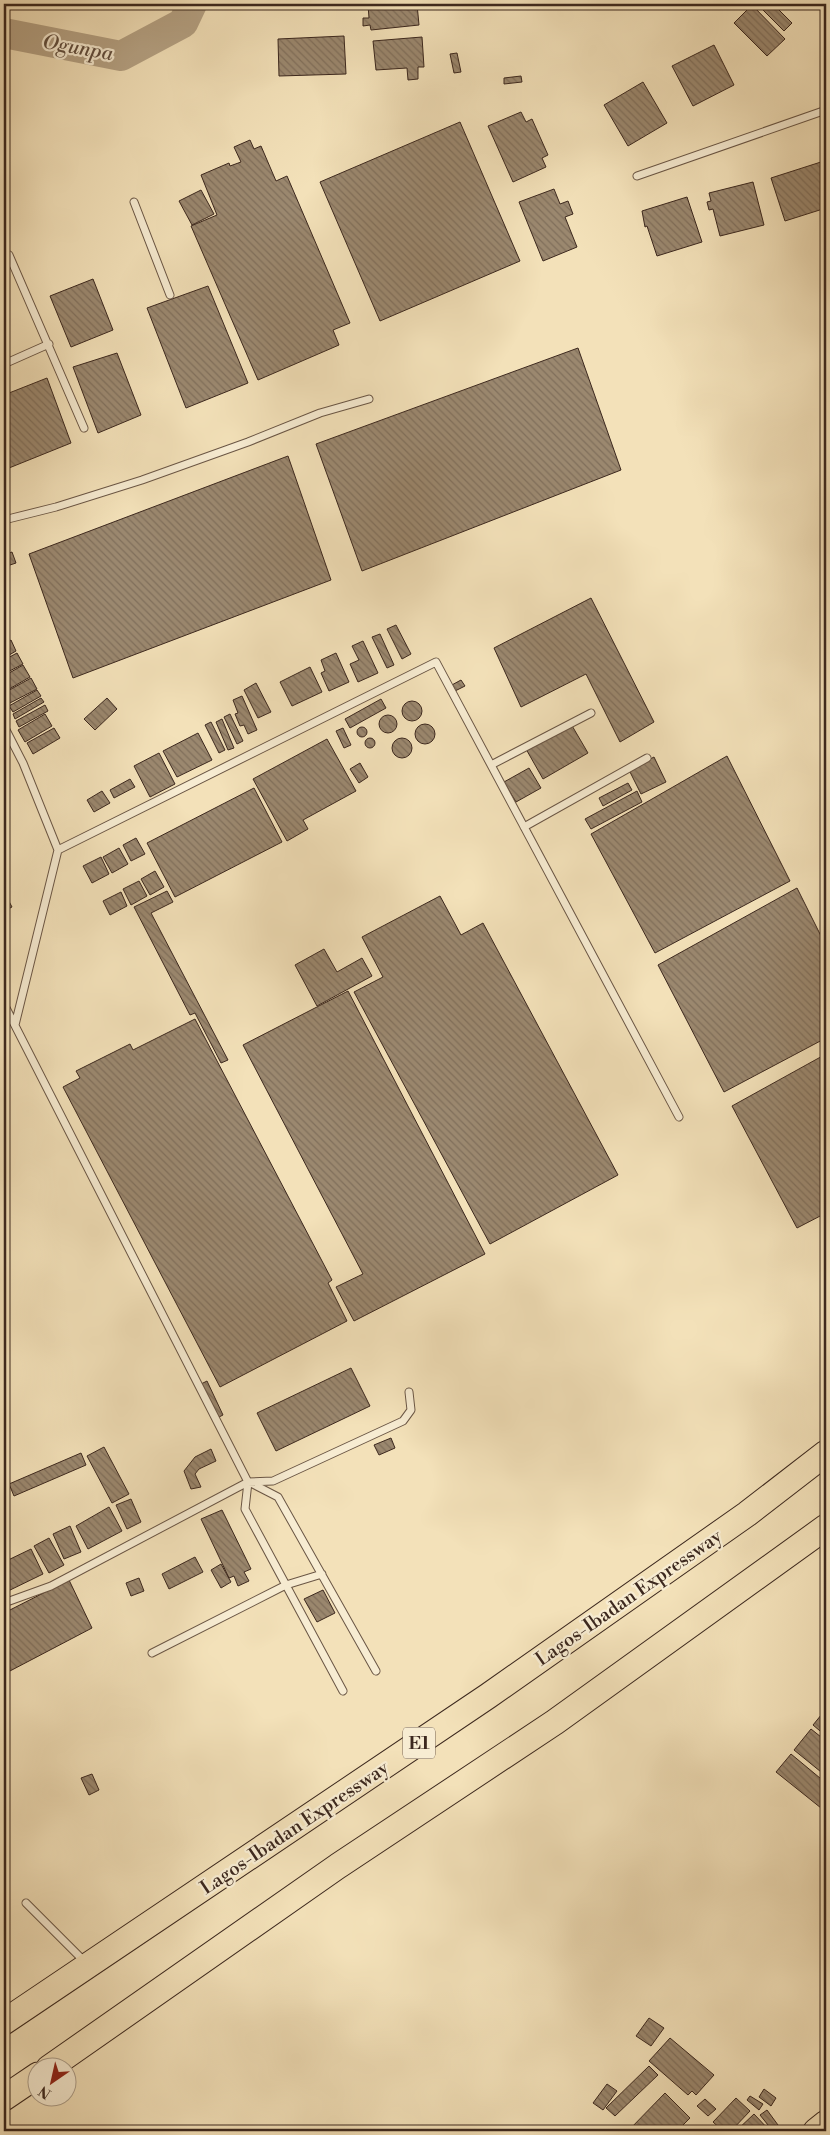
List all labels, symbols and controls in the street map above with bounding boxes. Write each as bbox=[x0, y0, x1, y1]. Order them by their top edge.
water label: Ogunpa bbox=[41, 30, 116, 67]
street label: Lagos-Ibadan Expressway bbox=[531, 1524, 727, 1671]
road number: E1 bbox=[403, 1728, 435, 1759]
street label: Lagos-Ibadan Expressway bbox=[196, 1755, 394, 1900]
north arrow bbox=[28, 2058, 78, 2108]
text: N bbox=[36, 2081, 55, 2103]

